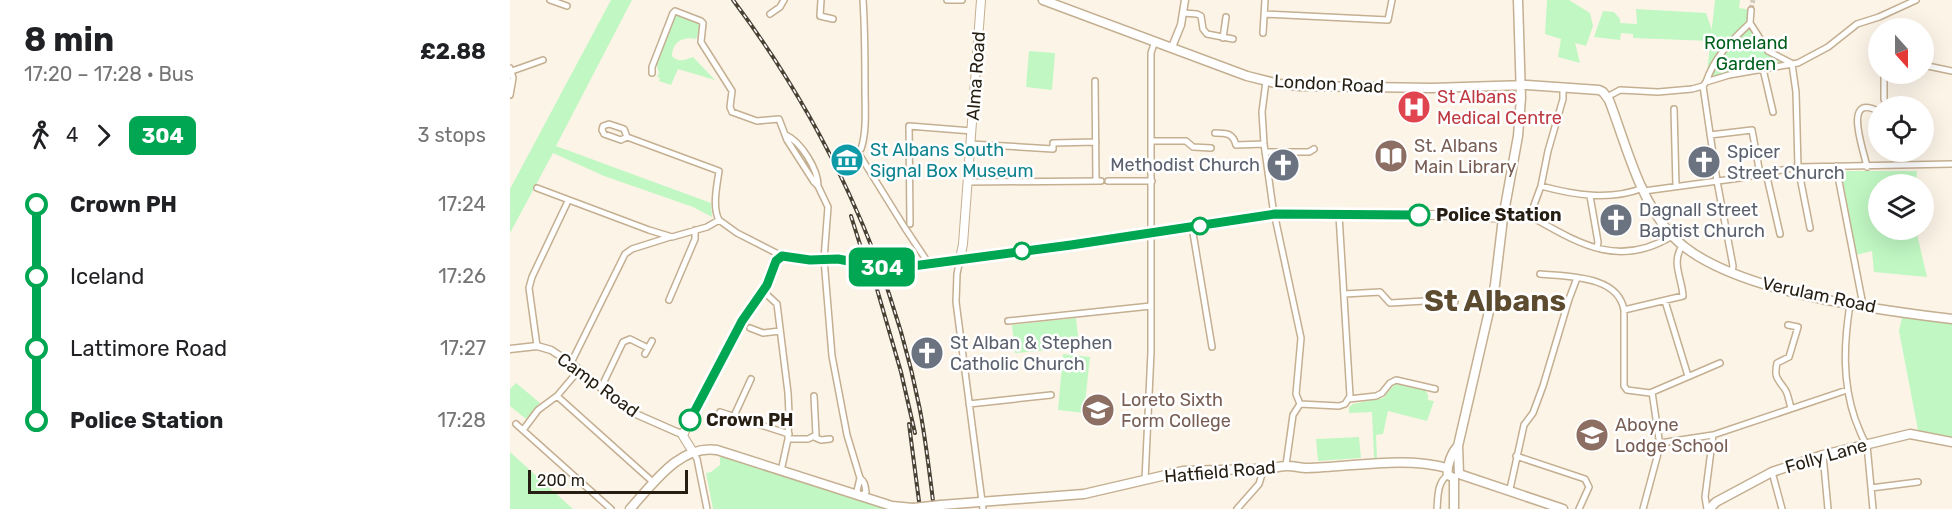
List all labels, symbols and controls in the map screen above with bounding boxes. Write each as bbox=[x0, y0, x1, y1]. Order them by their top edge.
north arrow bbox=[1868, 18, 1934, 84]
map controls bbox=[1868, 18, 1934, 240]
text: 8 min bbox=[24, 20, 114, 59]
street label: Alma Road bbox=[962, 31, 990, 121]
park label: Romeland Garden bbox=[1704, 32, 1788, 75]
text: £2.88 bbox=[420, 38, 486, 65]
text: 17:20 – 17:28 · Bus bbox=[24, 62, 194, 86]
street label: London Road bbox=[1273, 70, 1385, 98]
place label: St Albans Medical Centre bbox=[1437, 86, 1562, 129]
hospital icon: St Albans Medical Centre bbox=[1396, 89, 1432, 125]
button: locate bbox=[1868, 96, 1934, 162]
icon: walk bbox=[24, 119, 57, 152]
icon: forward bbox=[87, 119, 120, 152]
text: 4 bbox=[66, 123, 78, 147]
text: 304 bbox=[141, 123, 184, 148]
text: 3 stops bbox=[417, 123, 486, 147]
place label: St. Albans Main Library bbox=[1414, 135, 1517, 178]
library icon: St. Albans Main Library bbox=[1373, 138, 1409, 174]
place label: St Albans South Signal Box Museum bbox=[870, 139, 1033, 182]
place label: Spicer Street Church bbox=[1727, 141, 1845, 184]
museum icon: St Albans South Signal Box Museum bbox=[829, 142, 865, 178]
church icon: Spicer Street Church bbox=[1686, 144, 1722, 180]
church icon: Methodist Church bbox=[1265, 147, 1301, 183]
place label: Methodist Church bbox=[1110, 154, 1260, 176]
button: layers bbox=[1868, 174, 1934, 240]
text: Crown PH bbox=[70, 191, 177, 218]
text: 17:24 bbox=[438, 192, 486, 216]
place label: Dagnall Street Baptist Church bbox=[1639, 199, 1765, 242]
church icon: Dagnall Street Baptist Church bbox=[1598, 202, 1634, 238]
marker: Police Station bbox=[1408, 204, 1430, 226]
place label: Police Station bbox=[1436, 204, 1562, 226]
unlabelled marker bbox=[1191, 217, 1209, 235]
unlabelled marker bbox=[1013, 242, 1031, 260]
line badge: 304 bbox=[848, 248, 916, 286]
text: 304 bbox=[861, 255, 903, 280]
text: Iceland bbox=[70, 263, 144, 290]
text: 17:26 bbox=[438, 264, 486, 288]
street label: Verulam Road bbox=[1760, 272, 1878, 318]
district label: St Albans bbox=[1424, 283, 1566, 319]
place label: St Alban & Stephen Catholic Church bbox=[950, 332, 1112, 375]
text: Lattimore Road bbox=[70, 335, 227, 362]
church icon: St Alban & Stephen Catholic Church bbox=[909, 335, 945, 371]
text: 17:27 bbox=[440, 336, 486, 360]
street label: Camp Road bbox=[553, 348, 643, 422]
place label: Loreto Sixth Form College bbox=[1121, 389, 1231, 432]
school or university icon: Loreto Sixth Form College bbox=[1080, 392, 1116, 428]
text: Police Station bbox=[70, 407, 223, 434]
text: 17:28 bbox=[438, 408, 486, 432]
marker: Crown PH bbox=[679, 409, 701, 431]
place label: Crown PH bbox=[706, 409, 794, 431]
place label: Aboyne Lodge School bbox=[1615, 414, 1728, 457]
school or university icon: Aboyne Lodge School bbox=[1574, 417, 1610, 453]
street label: Folly Lane bbox=[1782, 434, 1870, 478]
street label: Hatfield Road bbox=[1163, 456, 1277, 488]
scale bar bbox=[528, 467, 688, 494]
text: 200 m bbox=[537, 471, 585, 490]

